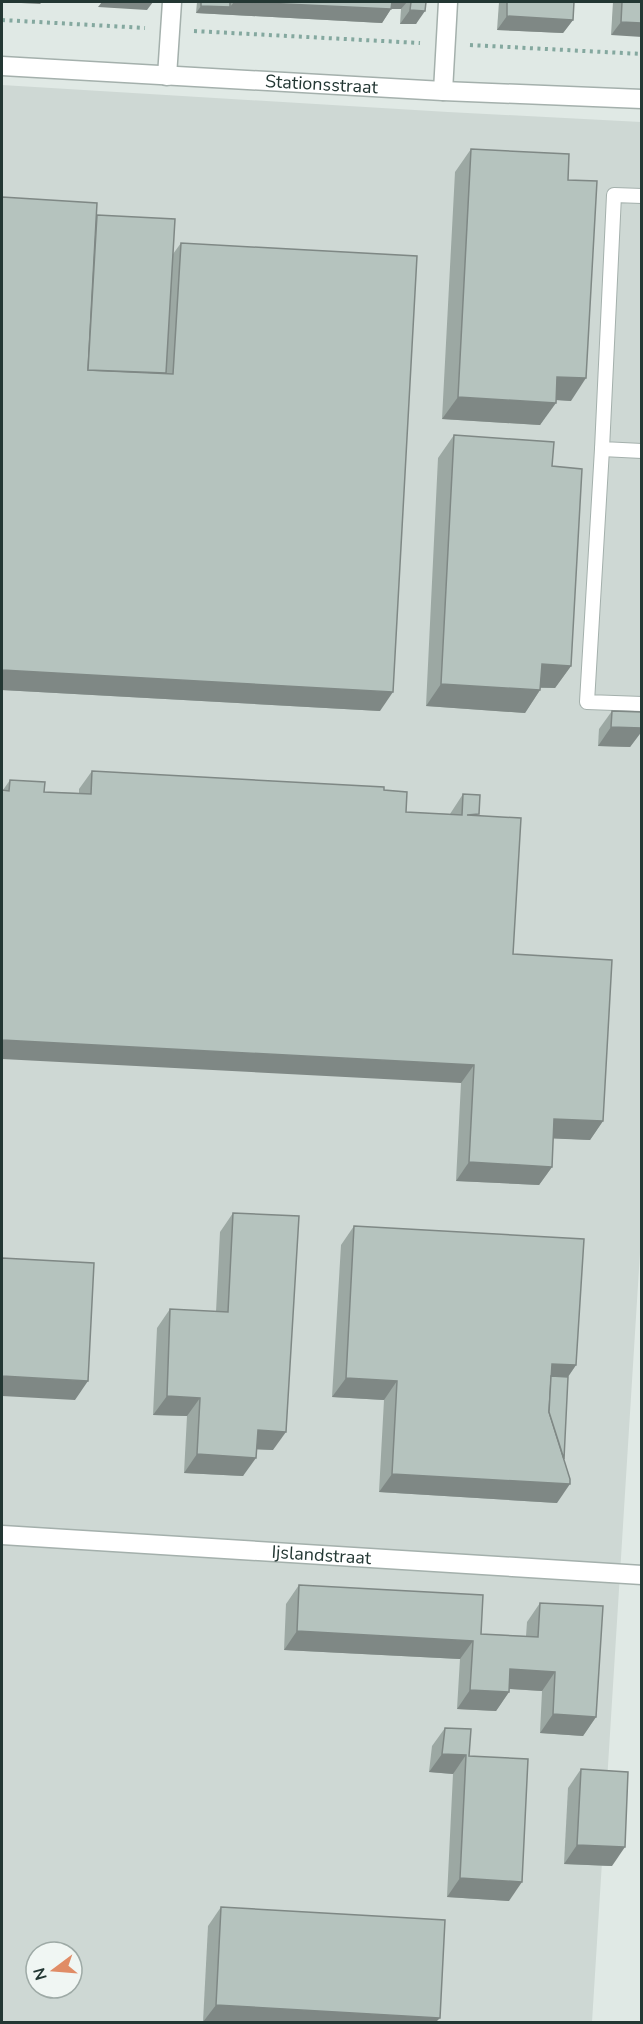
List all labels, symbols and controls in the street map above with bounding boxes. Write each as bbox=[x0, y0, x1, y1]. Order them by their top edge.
street label: Stationsstraat bbox=[264, 69, 379, 99]
street label: Ijslandstraat bbox=[271, 1540, 373, 1570]
north arrow bbox=[24, 1940, 84, 2000]
text: N bbox=[28, 1965, 53, 1983]

